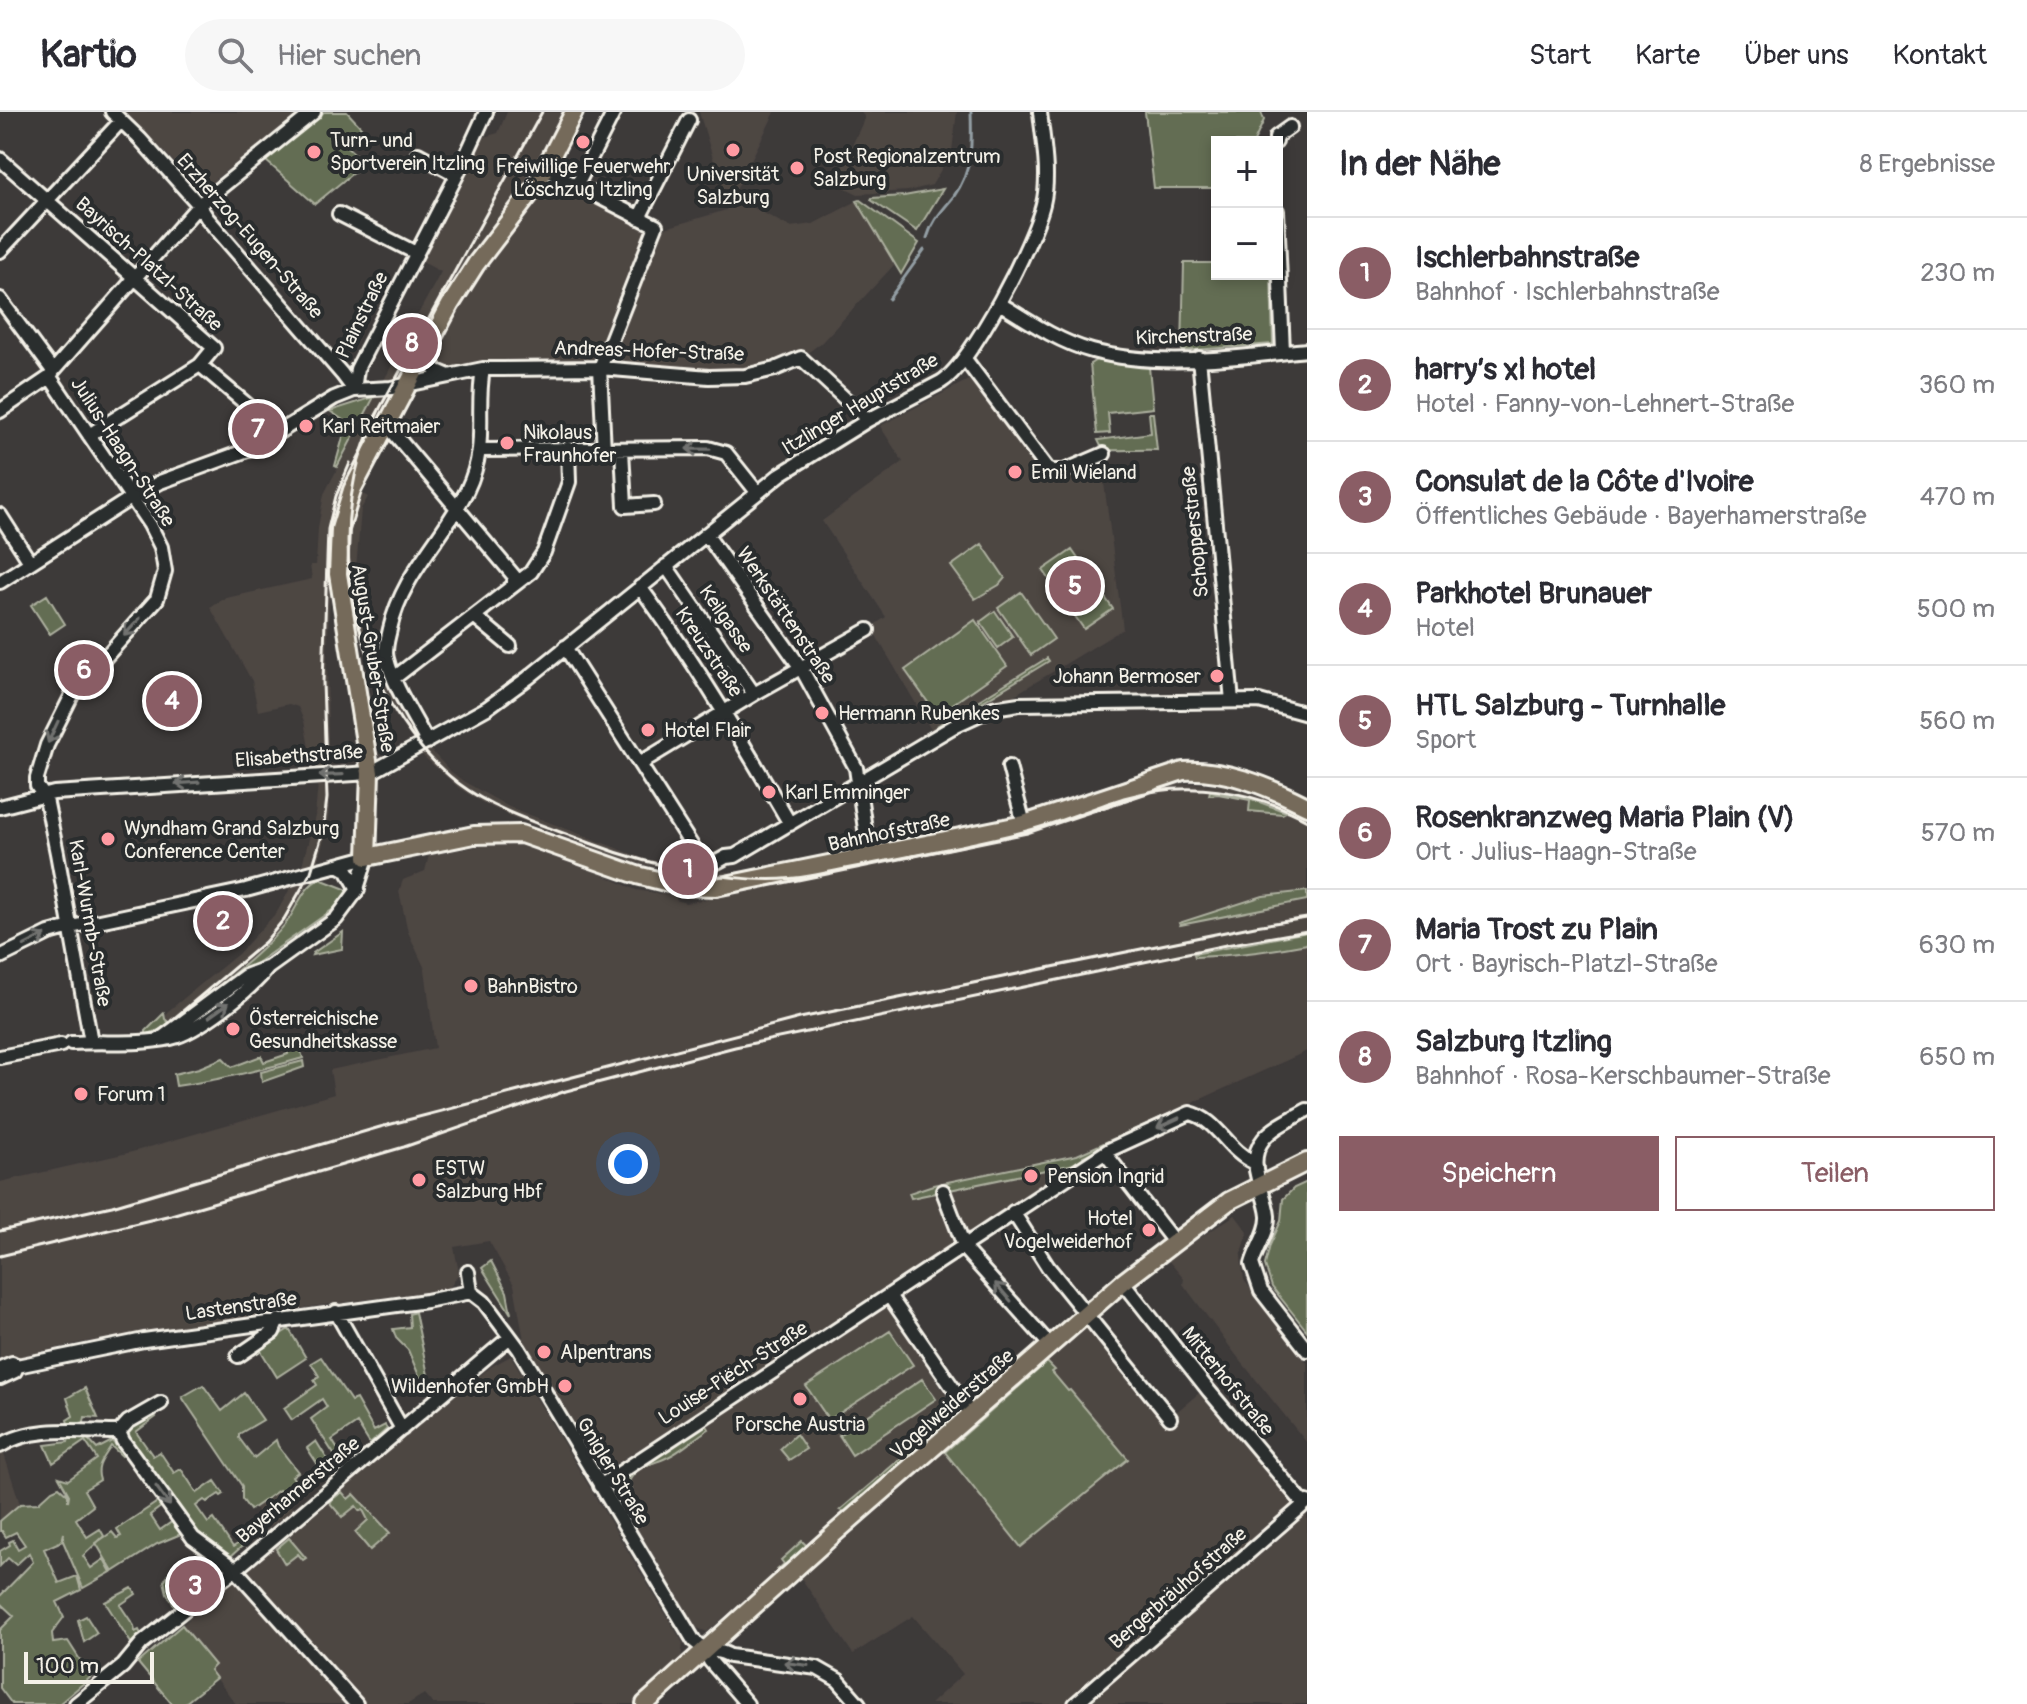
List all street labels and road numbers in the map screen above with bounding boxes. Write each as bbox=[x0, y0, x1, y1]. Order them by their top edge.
street label: Erzherzog-Eugen-Straße bbox=[171, 148, 329, 324]
street label: Bayrisch-Platzl-Straße bbox=[70, 191, 228, 337]
street label: Plainstraße bbox=[330, 267, 394, 363]
street label: Kirchenstraße bbox=[1135, 321, 1253, 351]
street label: Andreas-Hofer-Straße bbox=[554, 335, 745, 367]
street label: Itzlinger Hauptstraße bbox=[777, 347, 943, 461]
street label: Julius-Haagn-Straße bbox=[65, 372, 181, 532]
street label: Schopperstraße bbox=[1176, 465, 1214, 599]
street label: Werkstättenstraße bbox=[731, 542, 841, 688]
street label: August-Gruber-Straße bbox=[346, 562, 400, 754]
street label: Keilgasse bbox=[694, 580, 758, 658]
street label: Kreuzstraße bbox=[670, 602, 748, 702]
street label: Elisabethstraße bbox=[234, 739, 364, 773]
street label: Bahnhofstraße bbox=[826, 807, 952, 857]
street label: Karl-Wurmb-Straße bbox=[63, 838, 117, 1009]
street label: Lastenstraße bbox=[184, 1286, 298, 1326]
street label: Louise-Piëch-Straße bbox=[654, 1315, 812, 1431]
street label: Mitterhofstraße bbox=[1176, 1321, 1280, 1441]
street label: Vogelweiderstraße bbox=[885, 1343, 1019, 1464]
street label: Gnigler Straße bbox=[571, 1413, 655, 1530]
street label: Bayerhamerstraße bbox=[231, 1431, 365, 1549]
street label: Bergerbräuhofstraße bbox=[1104, 1521, 1252, 1655]

